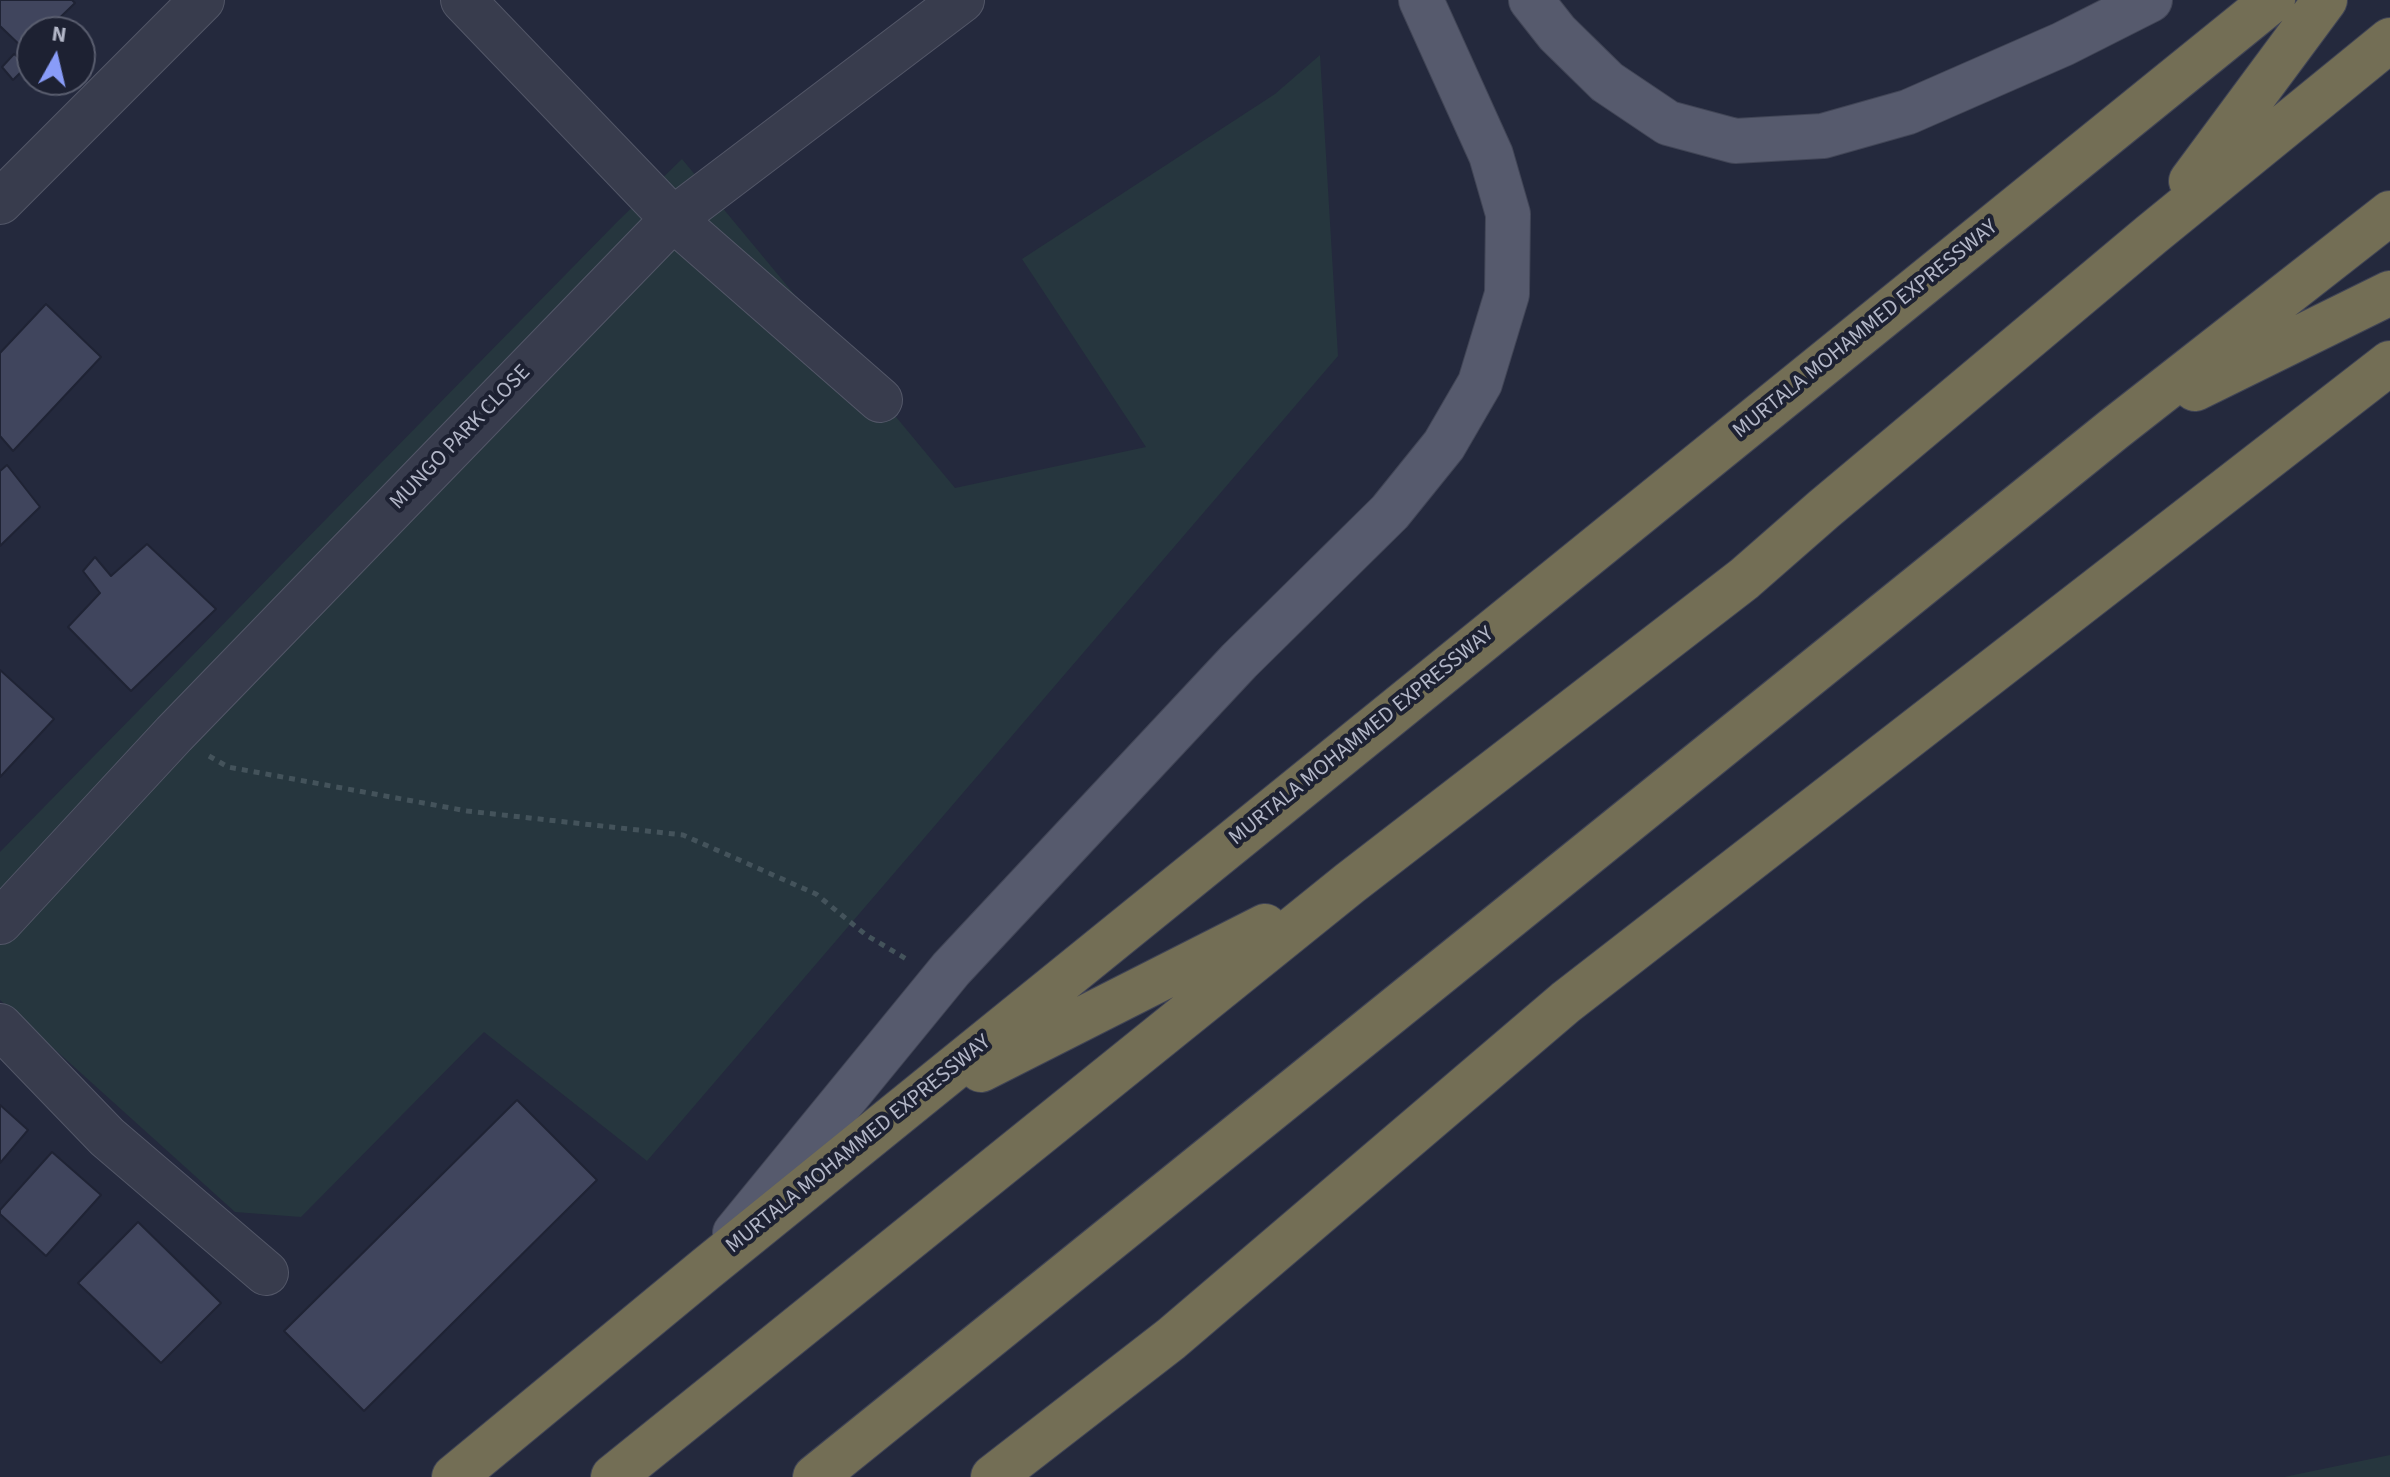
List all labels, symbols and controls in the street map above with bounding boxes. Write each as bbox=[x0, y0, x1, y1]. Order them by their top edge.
north arrow bbox=[16, 16, 96, 96]
text: N bbox=[50, 17, 69, 51]
street label: MURTALA MOHAMMED EXPRESSWAY bbox=[1728, 215, 2004, 445]
street label: MUNGO PARK CLOSE bbox=[385, 360, 537, 516]
street label: MURTALA MOHAMMED EXPRESSWAY bbox=[1224, 622, 1500, 852]
street label: MURTALA MOHAMMED EXPRESSWAY bbox=[721, 1030, 997, 1260]

